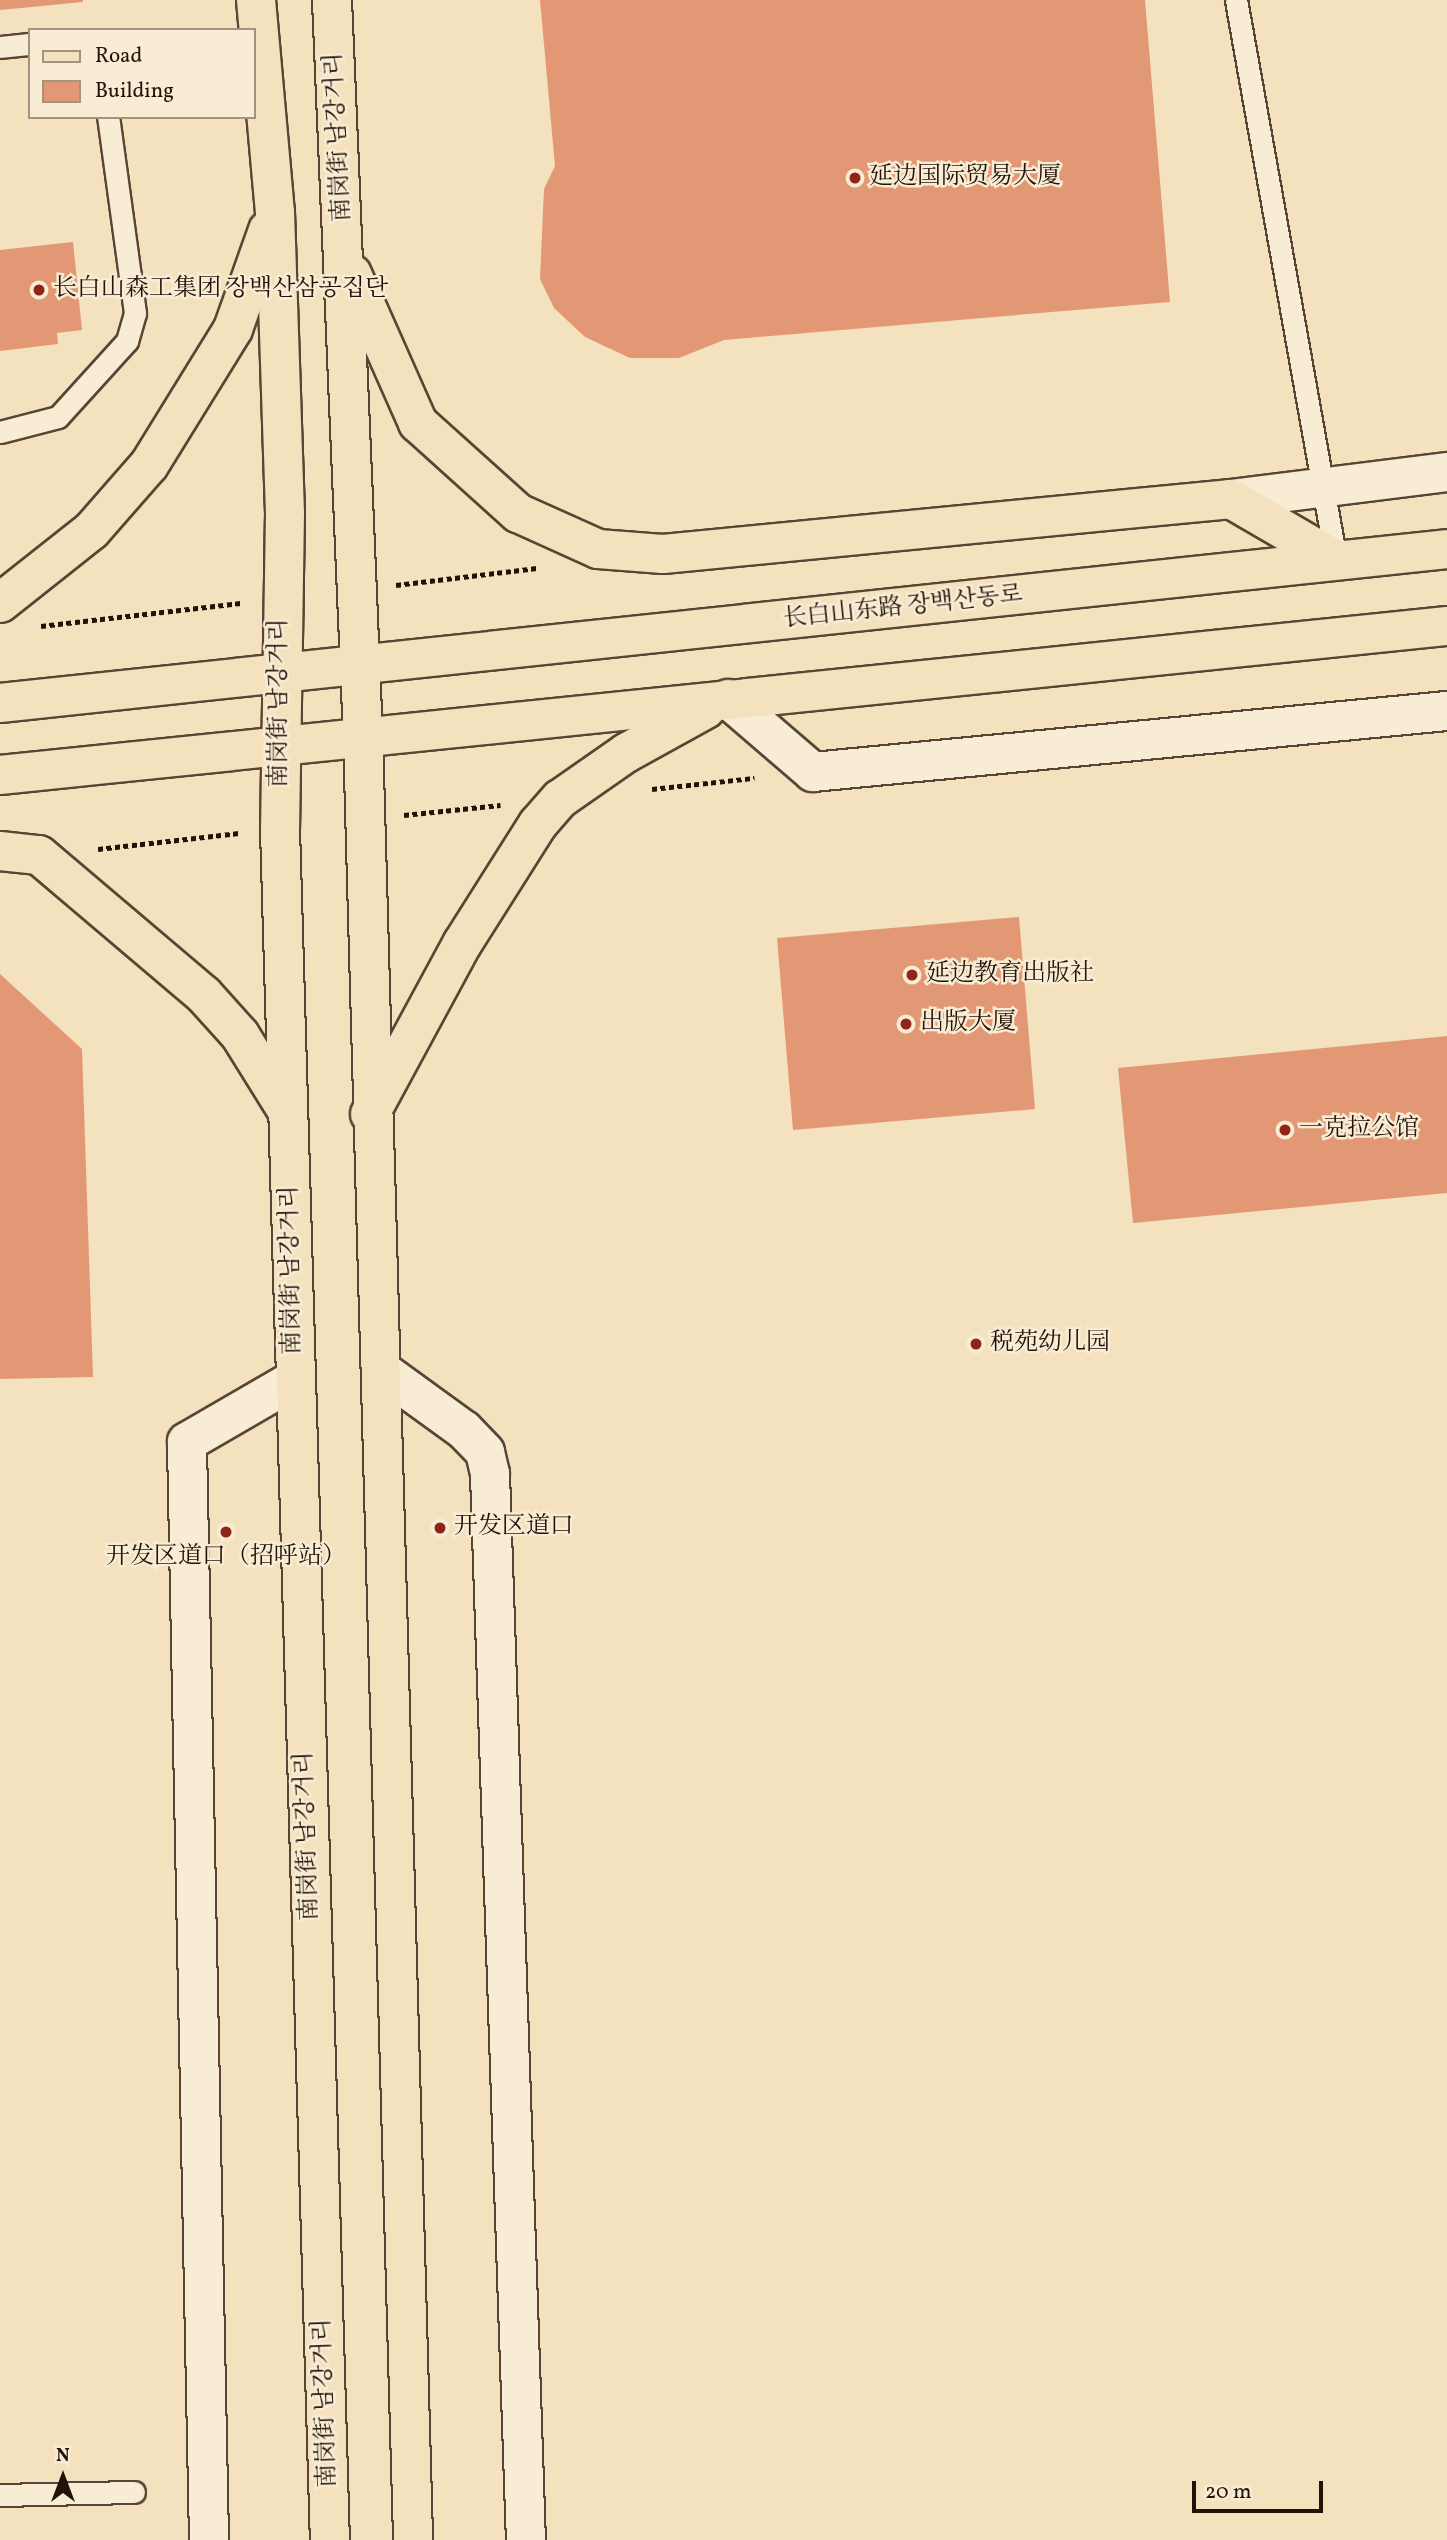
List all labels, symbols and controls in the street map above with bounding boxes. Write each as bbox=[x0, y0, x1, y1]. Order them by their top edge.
legend bbox=[28, 28, 256, 119]
text: Road bbox=[95, 42, 142, 71]
street label: 南岗街 남강거리 bbox=[320, 52, 358, 222]
text: Building bbox=[95, 77, 174, 106]
place label: 延边国际贸易大厦 bbox=[869, 164, 1061, 192]
marker: 延边国际贸易大厦 bbox=[847, 170, 863, 186]
place label: 长白山森工集团 장백산삼공집단 bbox=[53, 276, 388, 304]
marker: 长白山森工集团 장백산삼공집단 bbox=[31, 282, 47, 298]
street label: 长白山东路 장백산동로 bbox=[782, 581, 1024, 635]
street label: 南岗街 남강거리 bbox=[266, 618, 294, 788]
place label: 延边教育出版社 bbox=[926, 961, 1094, 989]
marker: 延边教育出版社 bbox=[904, 967, 920, 983]
place label: 出版大厦 bbox=[920, 1010, 1016, 1038]
marker: 出版大厦 bbox=[898, 1016, 914, 1032]
place label: 一克拉公馆 bbox=[1299, 1116, 1419, 1144]
marker: 一克拉公馆 bbox=[1277, 1122, 1293, 1138]
street label: 南岗街 남강거리 bbox=[276, 1185, 308, 1355]
place label: 税苑幼儿园 bbox=[990, 1330, 1110, 1358]
marker: 税苑幼儿园 bbox=[968, 1336, 984, 1352]
place label: 开发区道口 bbox=[454, 1514, 574, 1542]
marker: 开发区道口 bbox=[432, 1520, 448, 1536]
marker: 开发区道口（招呼站） bbox=[218, 1524, 234, 1540]
place label: 开发区道口（招呼站） bbox=[106, 1544, 346, 1572]
street label: 南岗街 남강거리 bbox=[291, 1751, 325, 1921]
street label: 南岗街 남강거리 bbox=[309, 2318, 343, 2488]
north arrow bbox=[28, 2442, 98, 2512]
text: N bbox=[56, 2443, 70, 2469]
scale bar bbox=[1195, 2466, 1326, 2510]
text: 20 m bbox=[1205, 2478, 1251, 2507]

